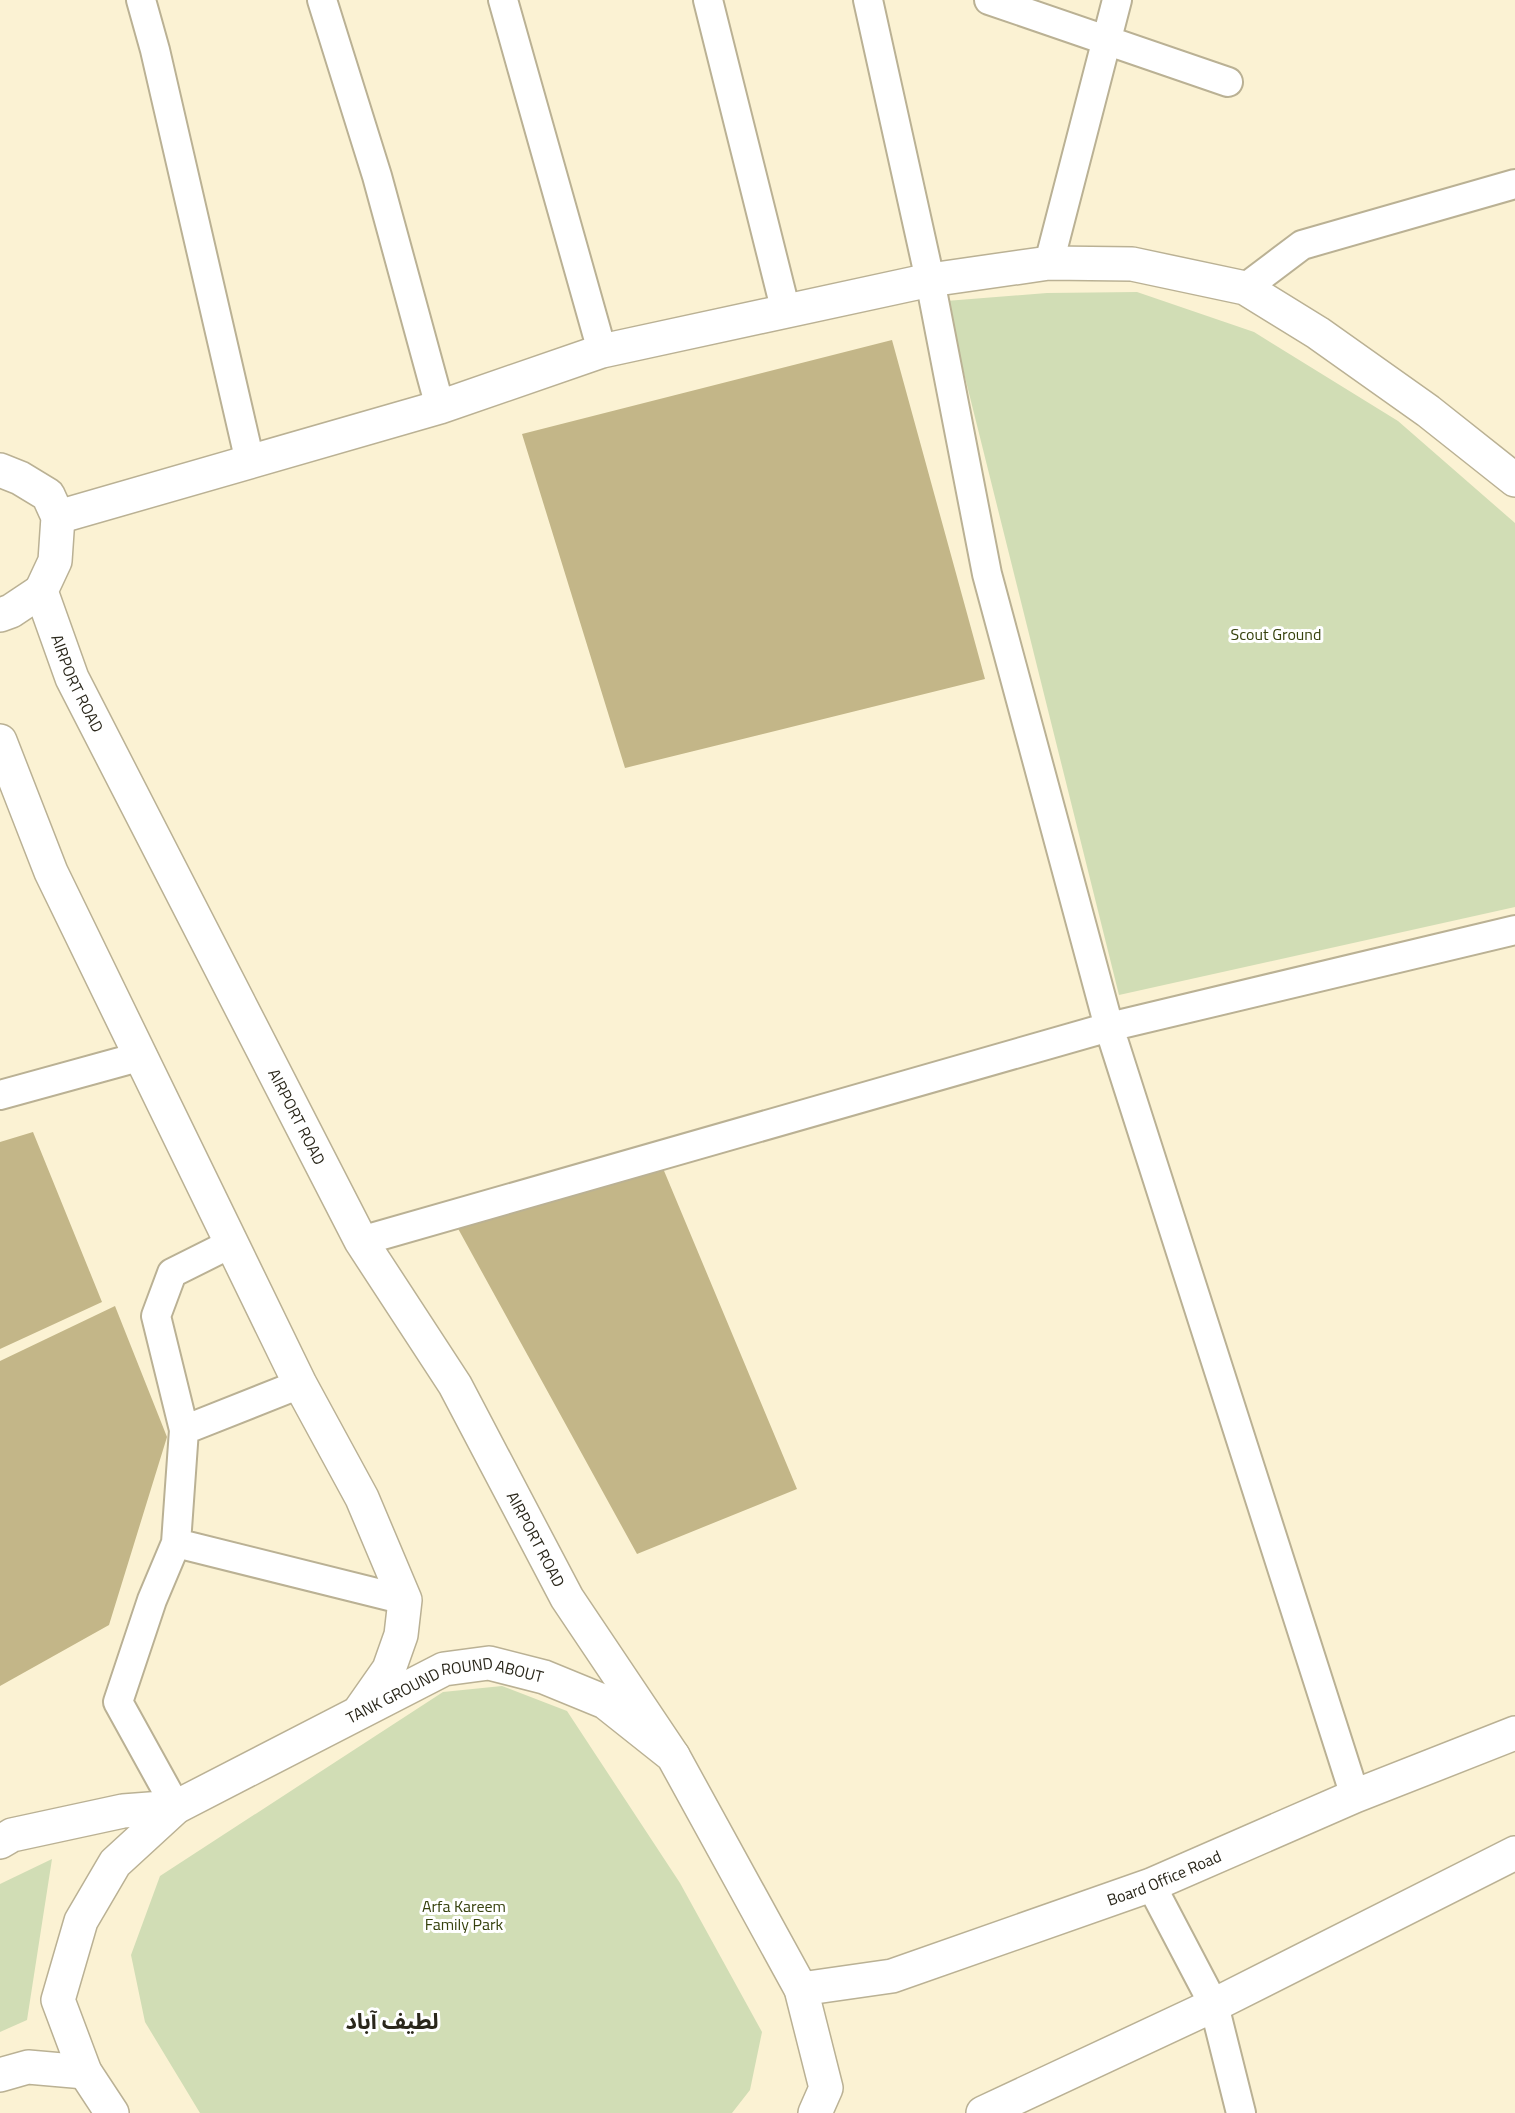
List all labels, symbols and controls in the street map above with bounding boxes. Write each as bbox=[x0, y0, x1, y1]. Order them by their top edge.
park label: Scout Ground bbox=[1231, 622, 1321, 646]
street label: AIRPORT ROAD bbox=[45, 631, 110, 736]
street label: AIRPORT ROAD bbox=[262, 1064, 332, 1169]
street label: AIRPORT ROAD bbox=[501, 1487, 571, 1591]
street label: TANK GROUND ROUND ABOUT bbox=[342, 1651, 547, 1729]
street label: Board Office Road bbox=[1103, 1844, 1225, 1912]
park label: Arfa Kareem Family Park bbox=[422, 1894, 506, 1936]
district label: لطیف آباد bbox=[346, 2004, 438, 2038]

